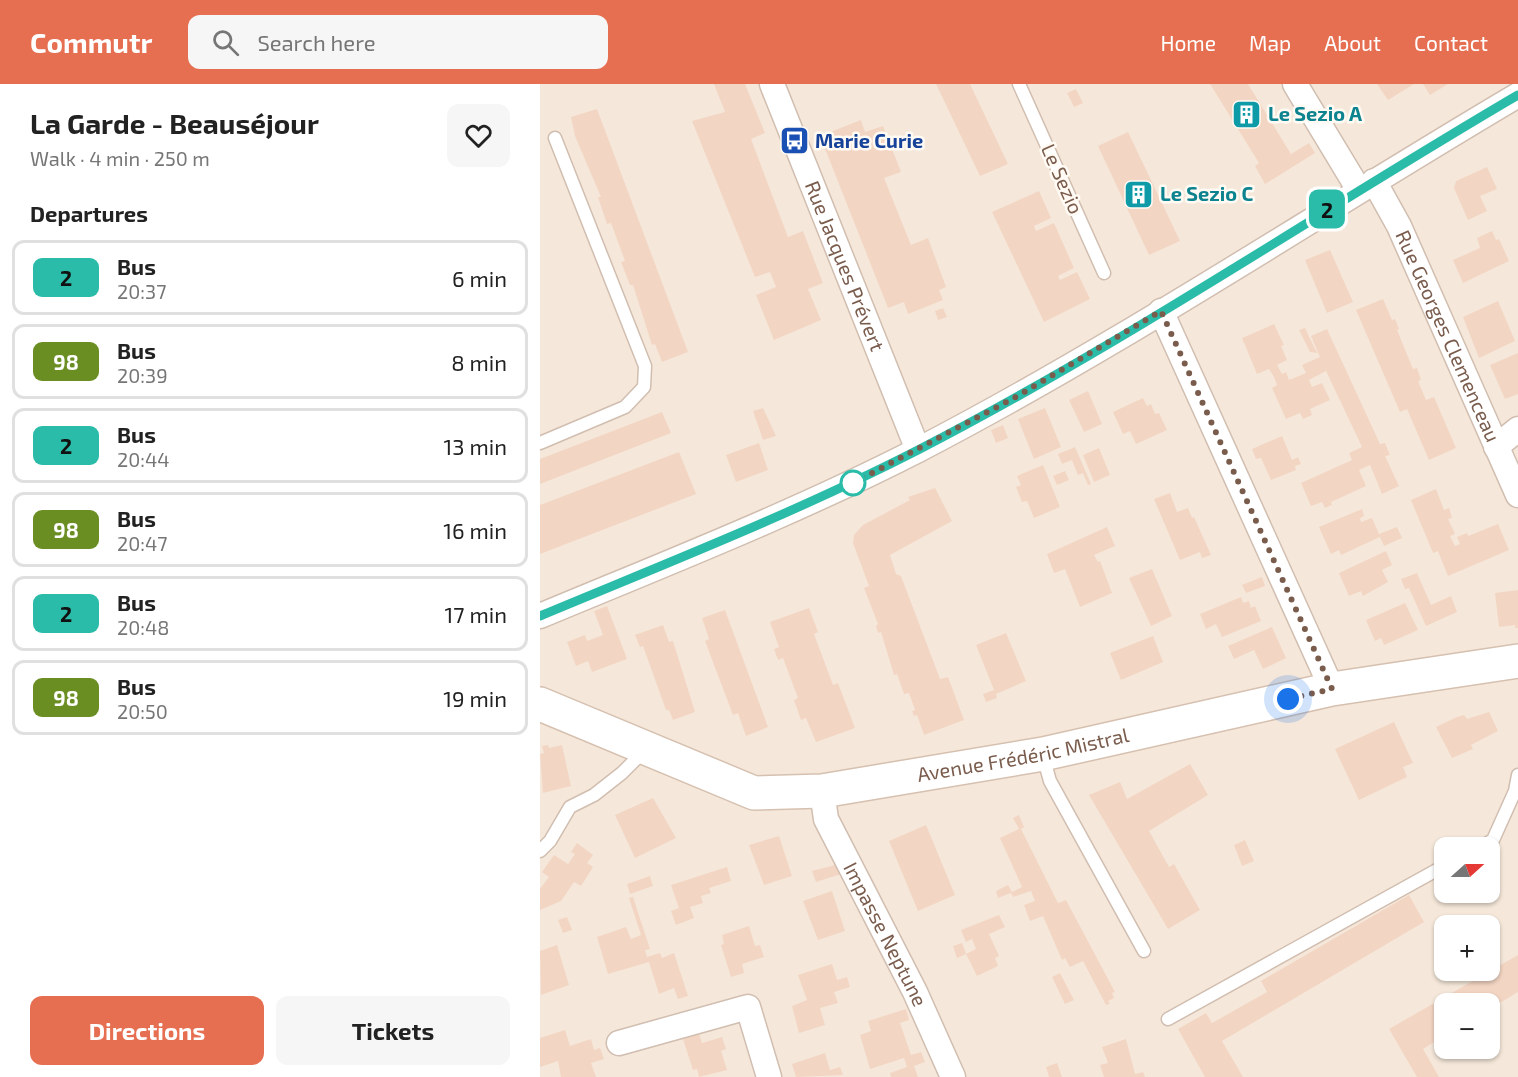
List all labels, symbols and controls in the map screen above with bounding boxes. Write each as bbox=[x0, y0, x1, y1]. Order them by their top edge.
search box bbox=[188, 15, 608, 69]
text: Commutr bbox=[30, 25, 152, 59]
icon: search bbox=[209, 26, 242, 59]
text: Search here bbox=[257, 29, 376, 55]
text: Home bbox=[1160, 30, 1216, 55]
text: Map bbox=[1249, 30, 1291, 55]
text: About bbox=[1324, 30, 1381, 55]
text: Contact bbox=[1414, 30, 1488, 55]
building icon: Le Sezio A bbox=[1231, 98, 1263, 130]
place label: Le Sezio A bbox=[1268, 101, 1363, 125]
button: heart bbox=[447, 104, 510, 167]
text: La Garde - Beauséjour bbox=[30, 106, 319, 140]
bus stop icon: Marie Curie bbox=[778, 125, 810, 157]
place label: Marie Curie bbox=[815, 128, 923, 152]
street label: Le Sezio bbox=[1037, 140, 1089, 217]
text: Walk · 4 min · 250 m bbox=[30, 146, 210, 170]
street label: Rue Jacques Prévert bbox=[801, 177, 890, 355]
building icon: Le Sezio C bbox=[1123, 178, 1155, 210]
place label: Le Sezio C bbox=[1160, 181, 1253, 205]
line badge: 2 bbox=[1308, 190, 1346, 228]
text: 2 bbox=[1321, 197, 1333, 222]
text: Departures bbox=[30, 200, 148, 226]
street label: Rue Georges Clemenceau bbox=[1391, 226, 1506, 445]
text: Bus bbox=[117, 253, 156, 279]
text: 2 bbox=[60, 265, 72, 290]
text: 6 min bbox=[452, 265, 507, 291]
text: 20:37 bbox=[117, 279, 166, 303]
text: Bus bbox=[117, 337, 156, 363]
text: 98 bbox=[53, 349, 79, 374]
text: 8 min bbox=[451, 349, 507, 375]
text: 20:39 bbox=[117, 363, 168, 387]
text: Bus bbox=[117, 421, 156, 447]
text: 2 bbox=[60, 433, 72, 458]
text: 13 min bbox=[444, 433, 507, 459]
text: 20:44 bbox=[117, 447, 170, 471]
unlabelled marker bbox=[840, 470, 866, 496]
text: Bus bbox=[117, 505, 156, 531]
text: 98 bbox=[53, 517, 79, 542]
text: 16 min bbox=[443, 517, 507, 543]
text: 20:47 bbox=[117, 531, 168, 555]
text: Bus bbox=[117, 589, 156, 615]
text: 2 bbox=[60, 601, 72, 626]
text: 17 min bbox=[445, 601, 507, 627]
text: 20:48 bbox=[117, 615, 169, 639]
text: Bus bbox=[117, 673, 156, 699]
your location bbox=[1273, 684, 1303, 714]
text: 98 bbox=[53, 685, 79, 710]
text: 19 min bbox=[443, 685, 507, 711]
text: 20:50 bbox=[117, 699, 168, 723]
street label: Avenue Frédéric Mistral bbox=[915, 722, 1131, 786]
north arrow bbox=[1434, 837, 1500, 903]
map controls bbox=[1434, 837, 1500, 1059]
street label: Impasse Neptune bbox=[839, 858, 933, 1010]
button: + bbox=[1434, 915, 1500, 981]
button: − bbox=[1434, 993, 1500, 1059]
button: Directions bbox=[30, 996, 264, 1065]
button: Tickets bbox=[276, 996, 510, 1065]

